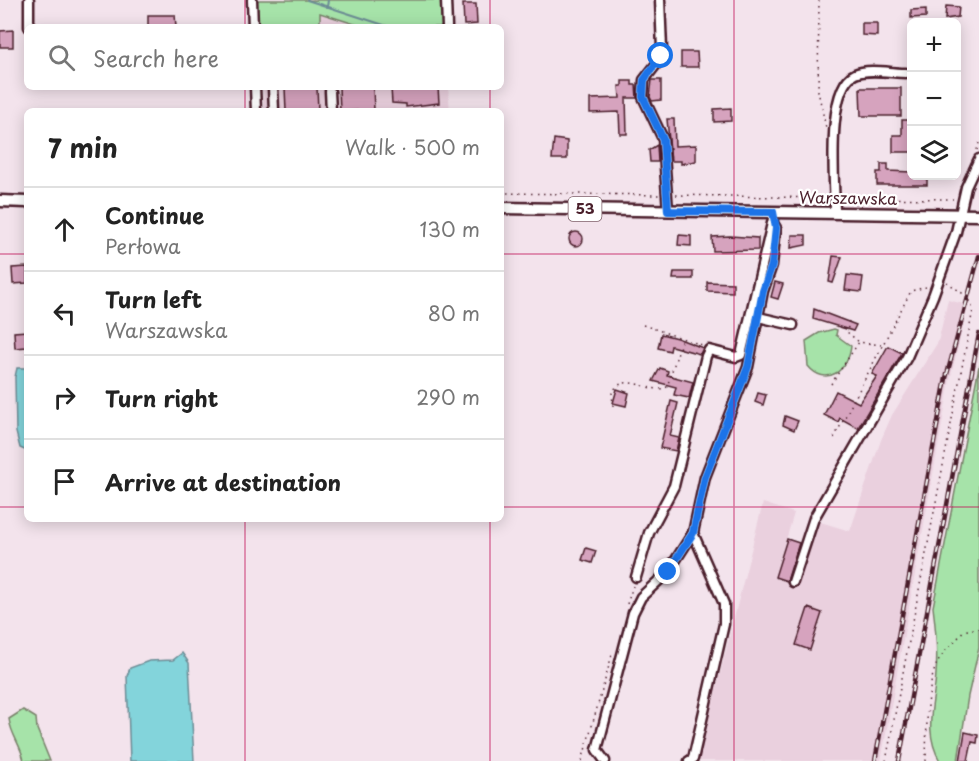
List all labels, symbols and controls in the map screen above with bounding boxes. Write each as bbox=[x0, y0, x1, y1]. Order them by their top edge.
map controls bbox=[907, 18, 961, 180]
button: + bbox=[907, 18, 961, 72]
search box bbox=[24, 24, 504, 90]
icon: search bbox=[45, 41, 78, 74]
text: Search here bbox=[93, 41, 219, 74]
route start bbox=[647, 42, 673, 68]
button: − bbox=[907, 72, 961, 126]
button: layers bbox=[907, 126, 961, 180]
text: 7 min bbox=[48, 128, 118, 167]
text: Walk · 500 m bbox=[345, 132, 480, 162]
street label: Warszawska bbox=[799, 184, 897, 210]
road number: 53 bbox=[568, 197, 602, 221]
text: Continue bbox=[105, 198, 204, 231]
icon: ahead bbox=[48, 213, 81, 246]
text: 130 m bbox=[420, 214, 480, 244]
text: Perłowa bbox=[105, 231, 180, 261]
text: Turn left bbox=[105, 282, 202, 315]
icon: left bbox=[48, 297, 81, 330]
text: 80 m bbox=[428, 298, 480, 328]
text: Warszawska bbox=[105, 315, 228, 345]
icon: right bbox=[48, 381, 81, 414]
text: Turn right bbox=[105, 381, 218, 414]
text: 290 m bbox=[416, 382, 480, 412]
icon: arrive bbox=[48, 465, 81, 498]
text: Arrive at destination bbox=[105, 465, 341, 498]
route end bbox=[654, 558, 680, 584]

